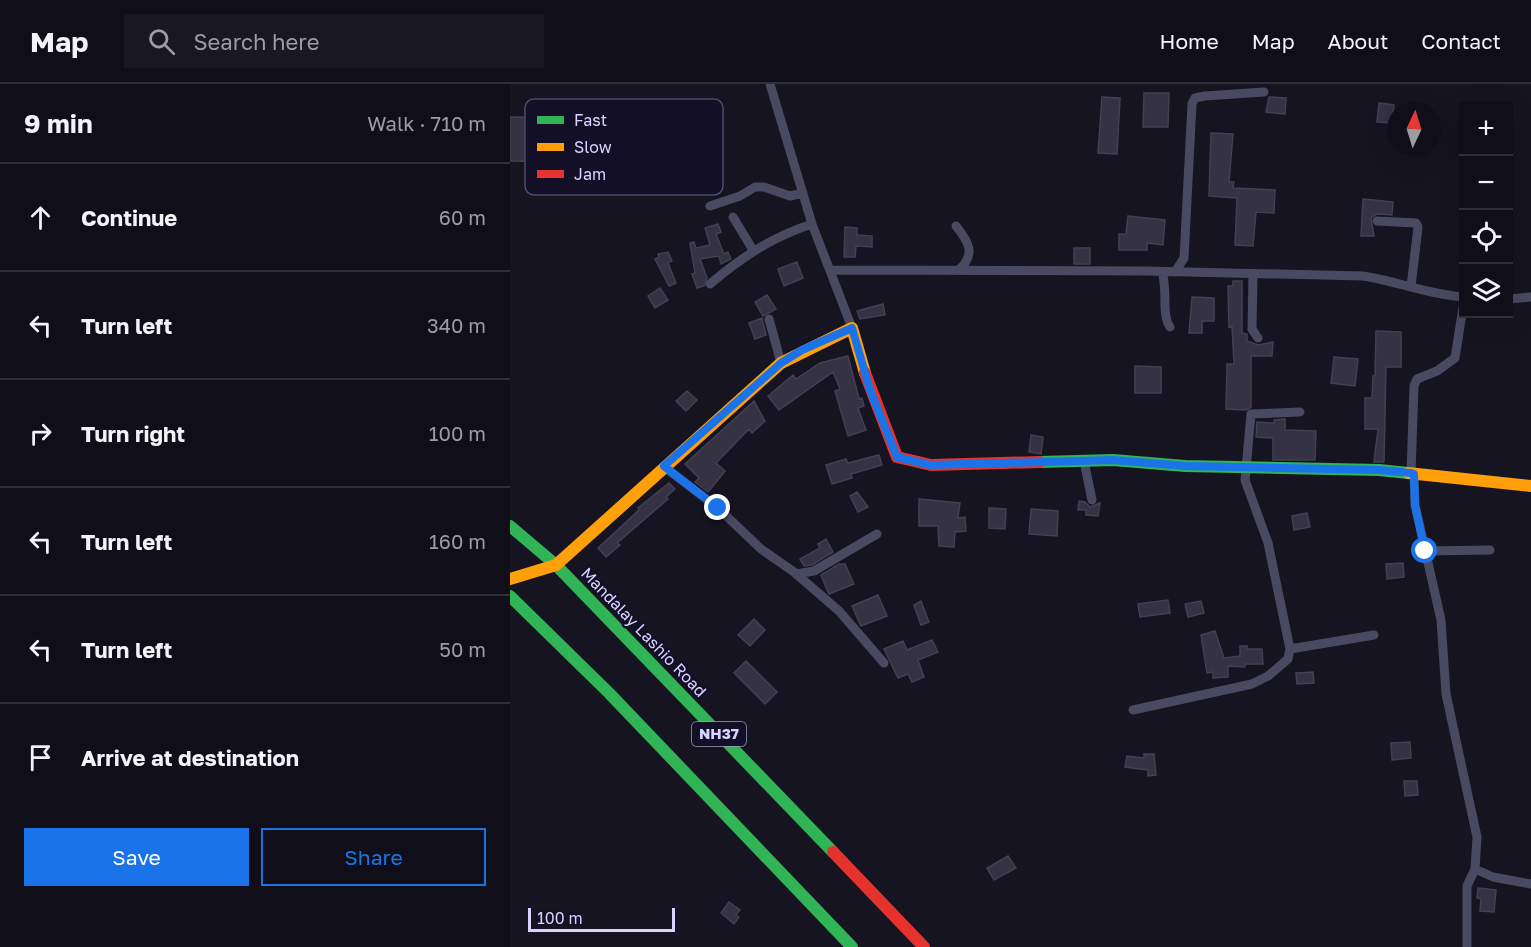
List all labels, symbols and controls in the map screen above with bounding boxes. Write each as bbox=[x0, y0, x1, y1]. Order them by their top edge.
search box bbox=[124, 14, 544, 68]
text: Map bbox=[30, 25, 88, 58]
icon: search bbox=[145, 25, 178, 58]
text: Search here bbox=[193, 28, 319, 55]
text: Home bbox=[1159, 28, 1219, 54]
text: Map bbox=[1252, 28, 1295, 54]
text: About bbox=[1328, 28, 1388, 54]
text: Contact bbox=[1421, 28, 1501, 54]
legend bbox=[525, 99, 723, 195]
north arrow bbox=[1387, 102, 1441, 156]
map controls bbox=[1459, 102, 1513, 318]
button: + bbox=[1459, 102, 1513, 156]
text: 9 min bbox=[24, 108, 93, 139]
text: Fast bbox=[574, 110, 607, 130]
text: Walk · 710 m bbox=[367, 111, 486, 135]
text: Slow bbox=[574, 137, 612, 157]
button: − bbox=[1459, 156, 1513, 210]
text: Jam bbox=[574, 164, 606, 184]
icon: ahead bbox=[24, 201, 57, 234]
text: Continue bbox=[81, 204, 177, 231]
text: 60 m bbox=[439, 205, 486, 229]
button: locate bbox=[1459, 210, 1513, 264]
button: layers bbox=[1459, 264, 1513, 318]
icon: left bbox=[24, 309, 57, 342]
text: Turn left bbox=[81, 312, 172, 339]
text: 340 m bbox=[427, 313, 486, 337]
icon: right bbox=[24, 417, 57, 450]
text: Turn right bbox=[81, 420, 185, 447]
text: 100 m bbox=[429, 421, 486, 445]
route end bbox=[704, 494, 730, 520]
icon: left bbox=[24, 525, 57, 558]
text: Turn left bbox=[81, 528, 172, 555]
text: 160 m bbox=[429, 529, 486, 553]
route start bbox=[1411, 537, 1437, 563]
street label: Mandalay Lashio Road bbox=[577, 563, 711, 701]
icon: left bbox=[24, 633, 57, 666]
text: Turn left bbox=[81, 636, 172, 663]
text: 50 m bbox=[439, 637, 486, 661]
road number: NH37 bbox=[692, 722, 746, 746]
icon: arrive bbox=[24, 741, 57, 774]
text: Arrive at destination bbox=[81, 744, 299, 771]
button: Save bbox=[24, 828, 249, 886]
button: Share bbox=[261, 828, 486, 886]
scale bar bbox=[528, 905, 675, 932]
text: 100 m bbox=[537, 908, 583, 928]

